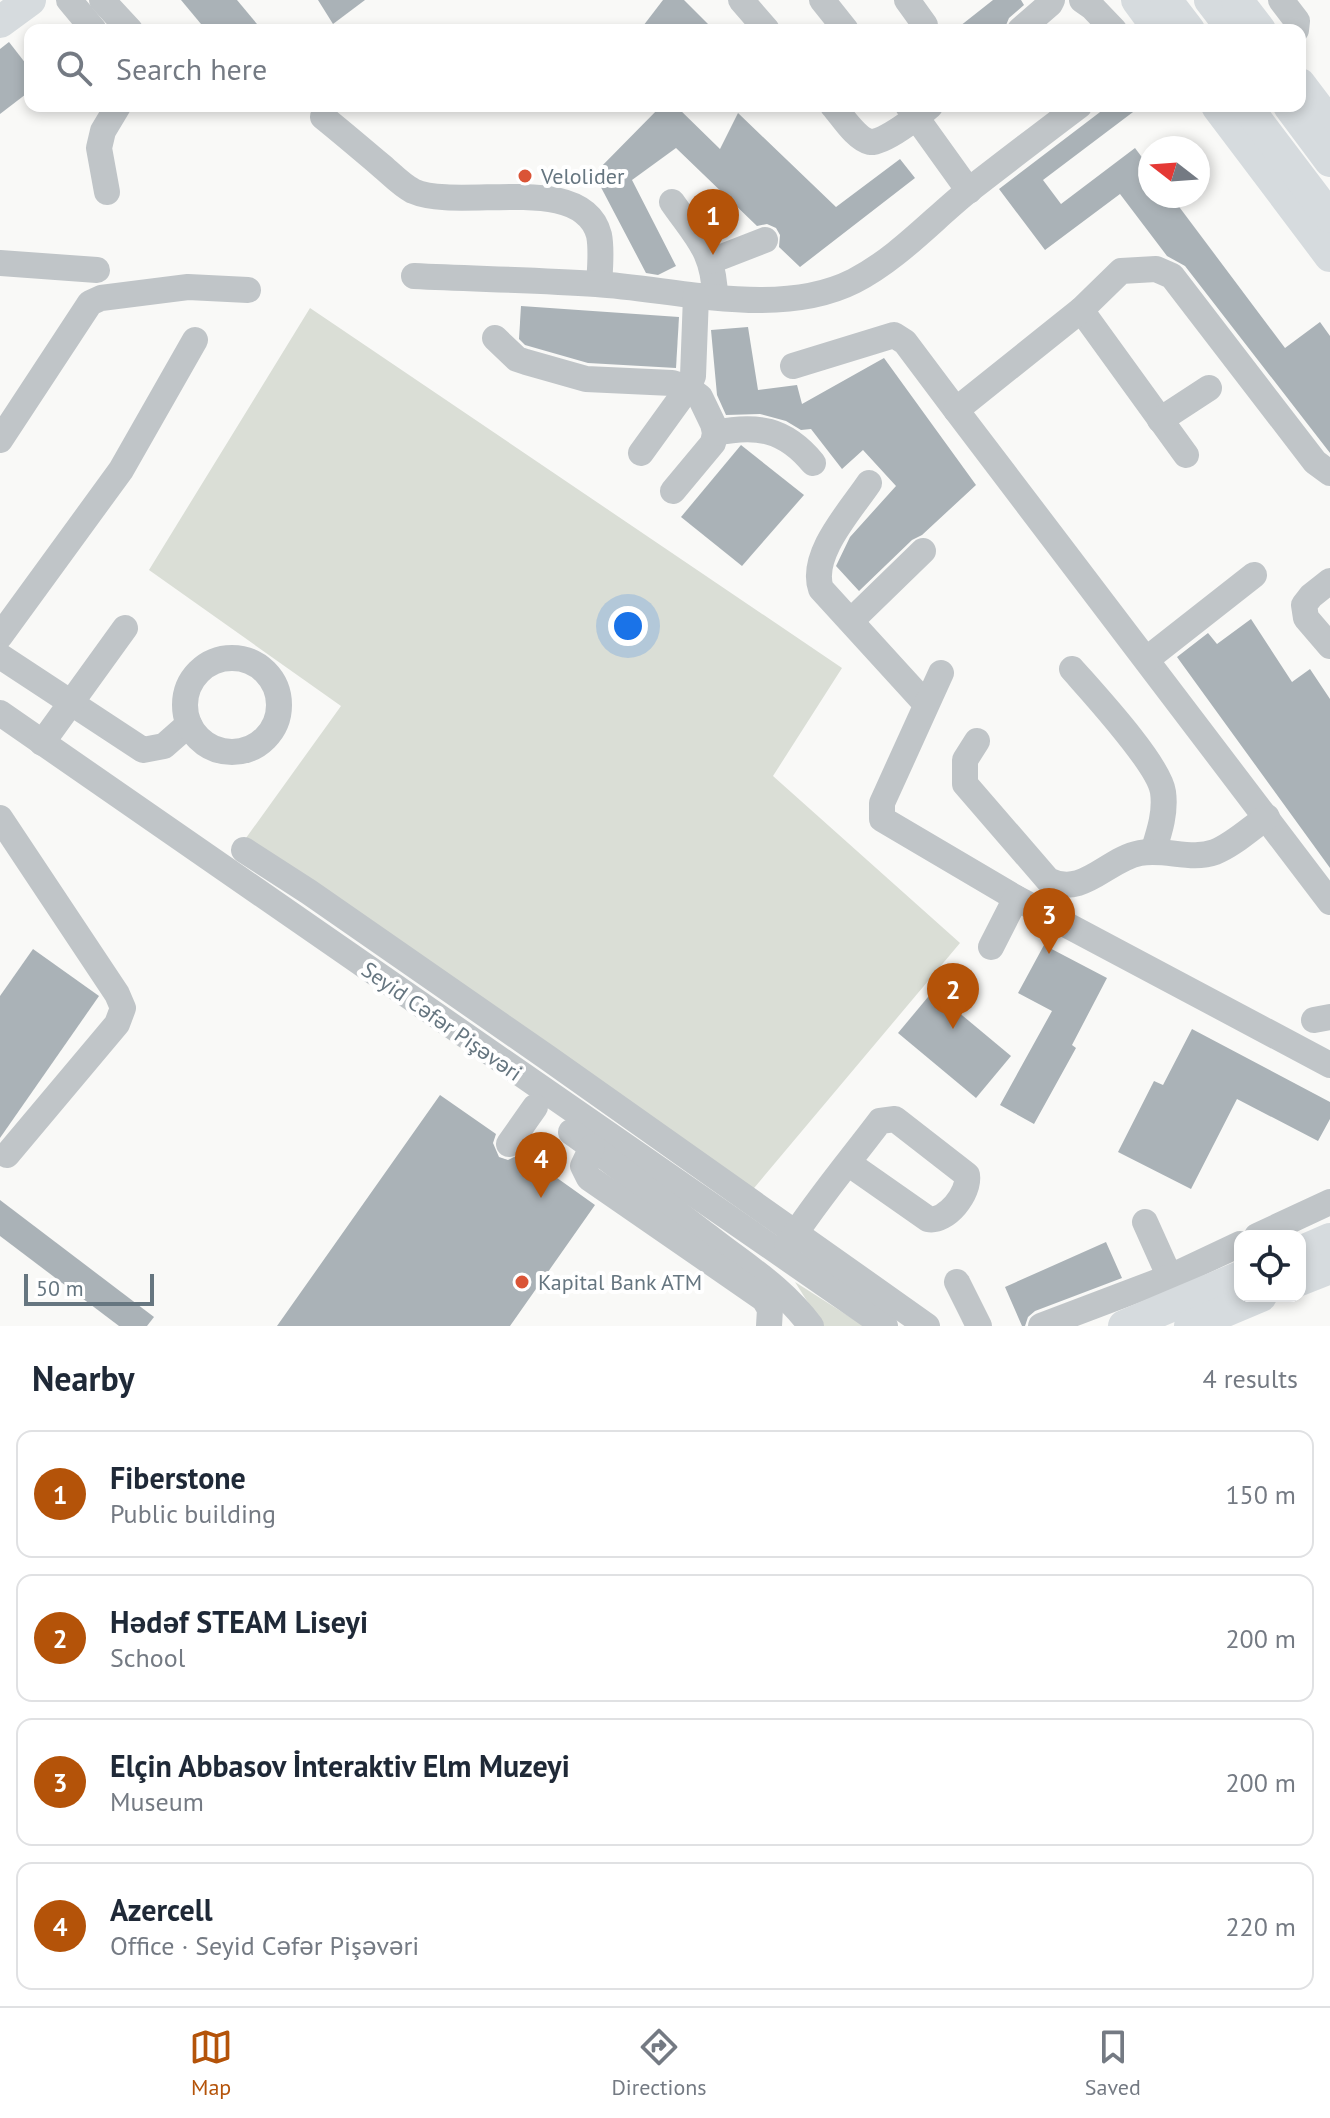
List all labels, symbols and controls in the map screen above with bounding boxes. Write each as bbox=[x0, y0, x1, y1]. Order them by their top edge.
search box bbox=[24, 24, 1306, 112]
icon: search bbox=[52, 46, 96, 90]
text: Search here bbox=[116, 49, 267, 88]
north arrow bbox=[1138, 136, 1210, 208]
place label: Velolider bbox=[540, 162, 625, 190]
marker: Velolider bbox=[516, 167, 534, 185]
pin: 1 bbox=[687, 189, 739, 255]
your location bbox=[608, 606, 648, 646]
pin: 3 bbox=[1023, 888, 1075, 954]
street label: Seyid Cəfər Pişəvəri bbox=[356, 955, 528, 1087]
pin: 2 bbox=[927, 963, 979, 1029]
pin: 4 bbox=[515, 1132, 567, 1198]
map controls bbox=[1234, 1230, 1306, 1302]
button: locate bbox=[1234, 1230, 1306, 1302]
place label: Kapital Bank ATM bbox=[538, 1268, 702, 1296]
scale bar bbox=[24, 1270, 154, 1306]
marker: Kapital Bank ATM bbox=[513, 1273, 531, 1291]
text: 50 m bbox=[36, 1274, 84, 1302]
text: Nearby bbox=[32, 1356, 134, 1400]
text: 4 results bbox=[1203, 1362, 1298, 1395]
text: Fiberstone bbox=[110, 1458, 246, 1497]
text: 1 bbox=[53, 1478, 67, 1511]
text: 150 m bbox=[1225, 1478, 1296, 1511]
text: Public building bbox=[110, 1497, 276, 1530]
text: Hədəf STEAM Liseyi bbox=[110, 1602, 368, 1641]
text: 2 bbox=[53, 1622, 67, 1655]
text: 200 m bbox=[1225, 1622, 1296, 1655]
text: School bbox=[110, 1641, 185, 1674]
text: Elçin Abbasov İnteraktiv Elm Muzeyi bbox=[110, 1746, 570, 1785]
text: 3 bbox=[53, 1766, 67, 1799]
text: 200 m bbox=[1225, 1766, 1296, 1799]
text: Museum bbox=[110, 1785, 204, 1818]
text: Azercell bbox=[110, 1890, 212, 1929]
text: 4 bbox=[53, 1910, 67, 1943]
text: 220 m bbox=[1225, 1910, 1296, 1943]
text: Office · Seyid Cəfər Pişəvəri bbox=[110, 1929, 419, 1962]
tab: Map bbox=[189, 2025, 233, 2101]
tab: Directions bbox=[611, 2025, 707, 2101]
tab: Saved bbox=[1085, 2025, 1141, 2101]

